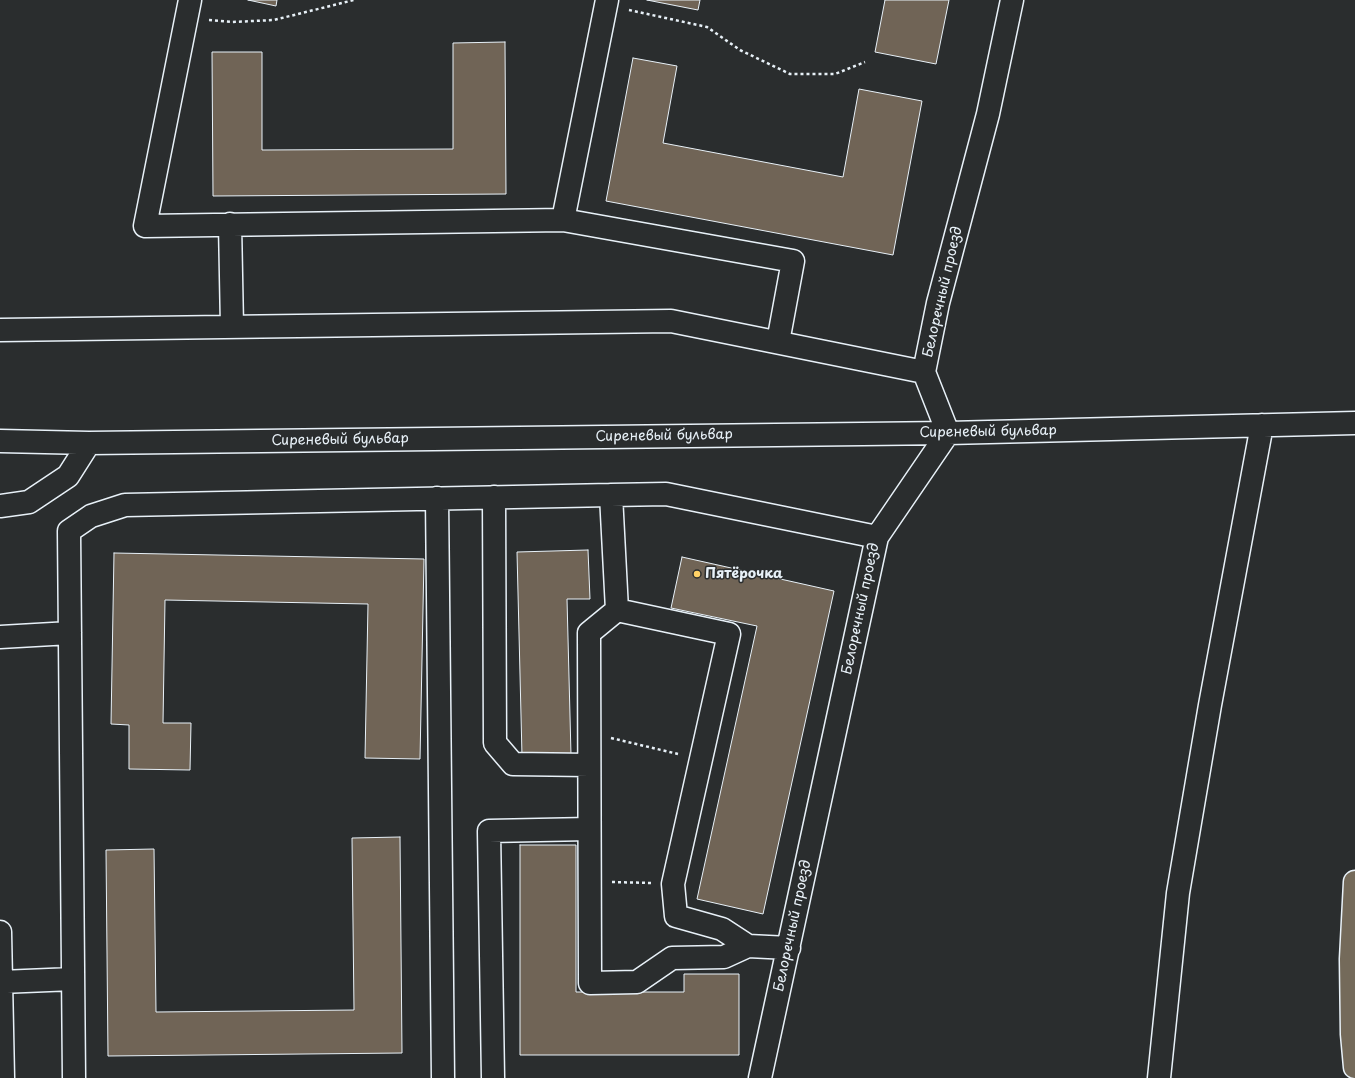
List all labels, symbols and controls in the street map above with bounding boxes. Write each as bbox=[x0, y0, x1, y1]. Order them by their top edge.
street label: Белоречный проезд bbox=[920, 225, 966, 359]
street label: Сиреневый бульвар bbox=[919, 422, 1057, 442]
street label: Сиреневый бульвар bbox=[595, 426, 733, 446]
street label: Сиреневый бульвар bbox=[271, 430, 409, 450]
street label: Белоречный проезд bbox=[839, 542, 883, 676]
place label: Пятёрочка bbox=[705, 566, 783, 582]
marker: Пятёрочка bbox=[692, 569, 702, 579]
street label: Белоречный проезд bbox=[771, 859, 815, 993]

